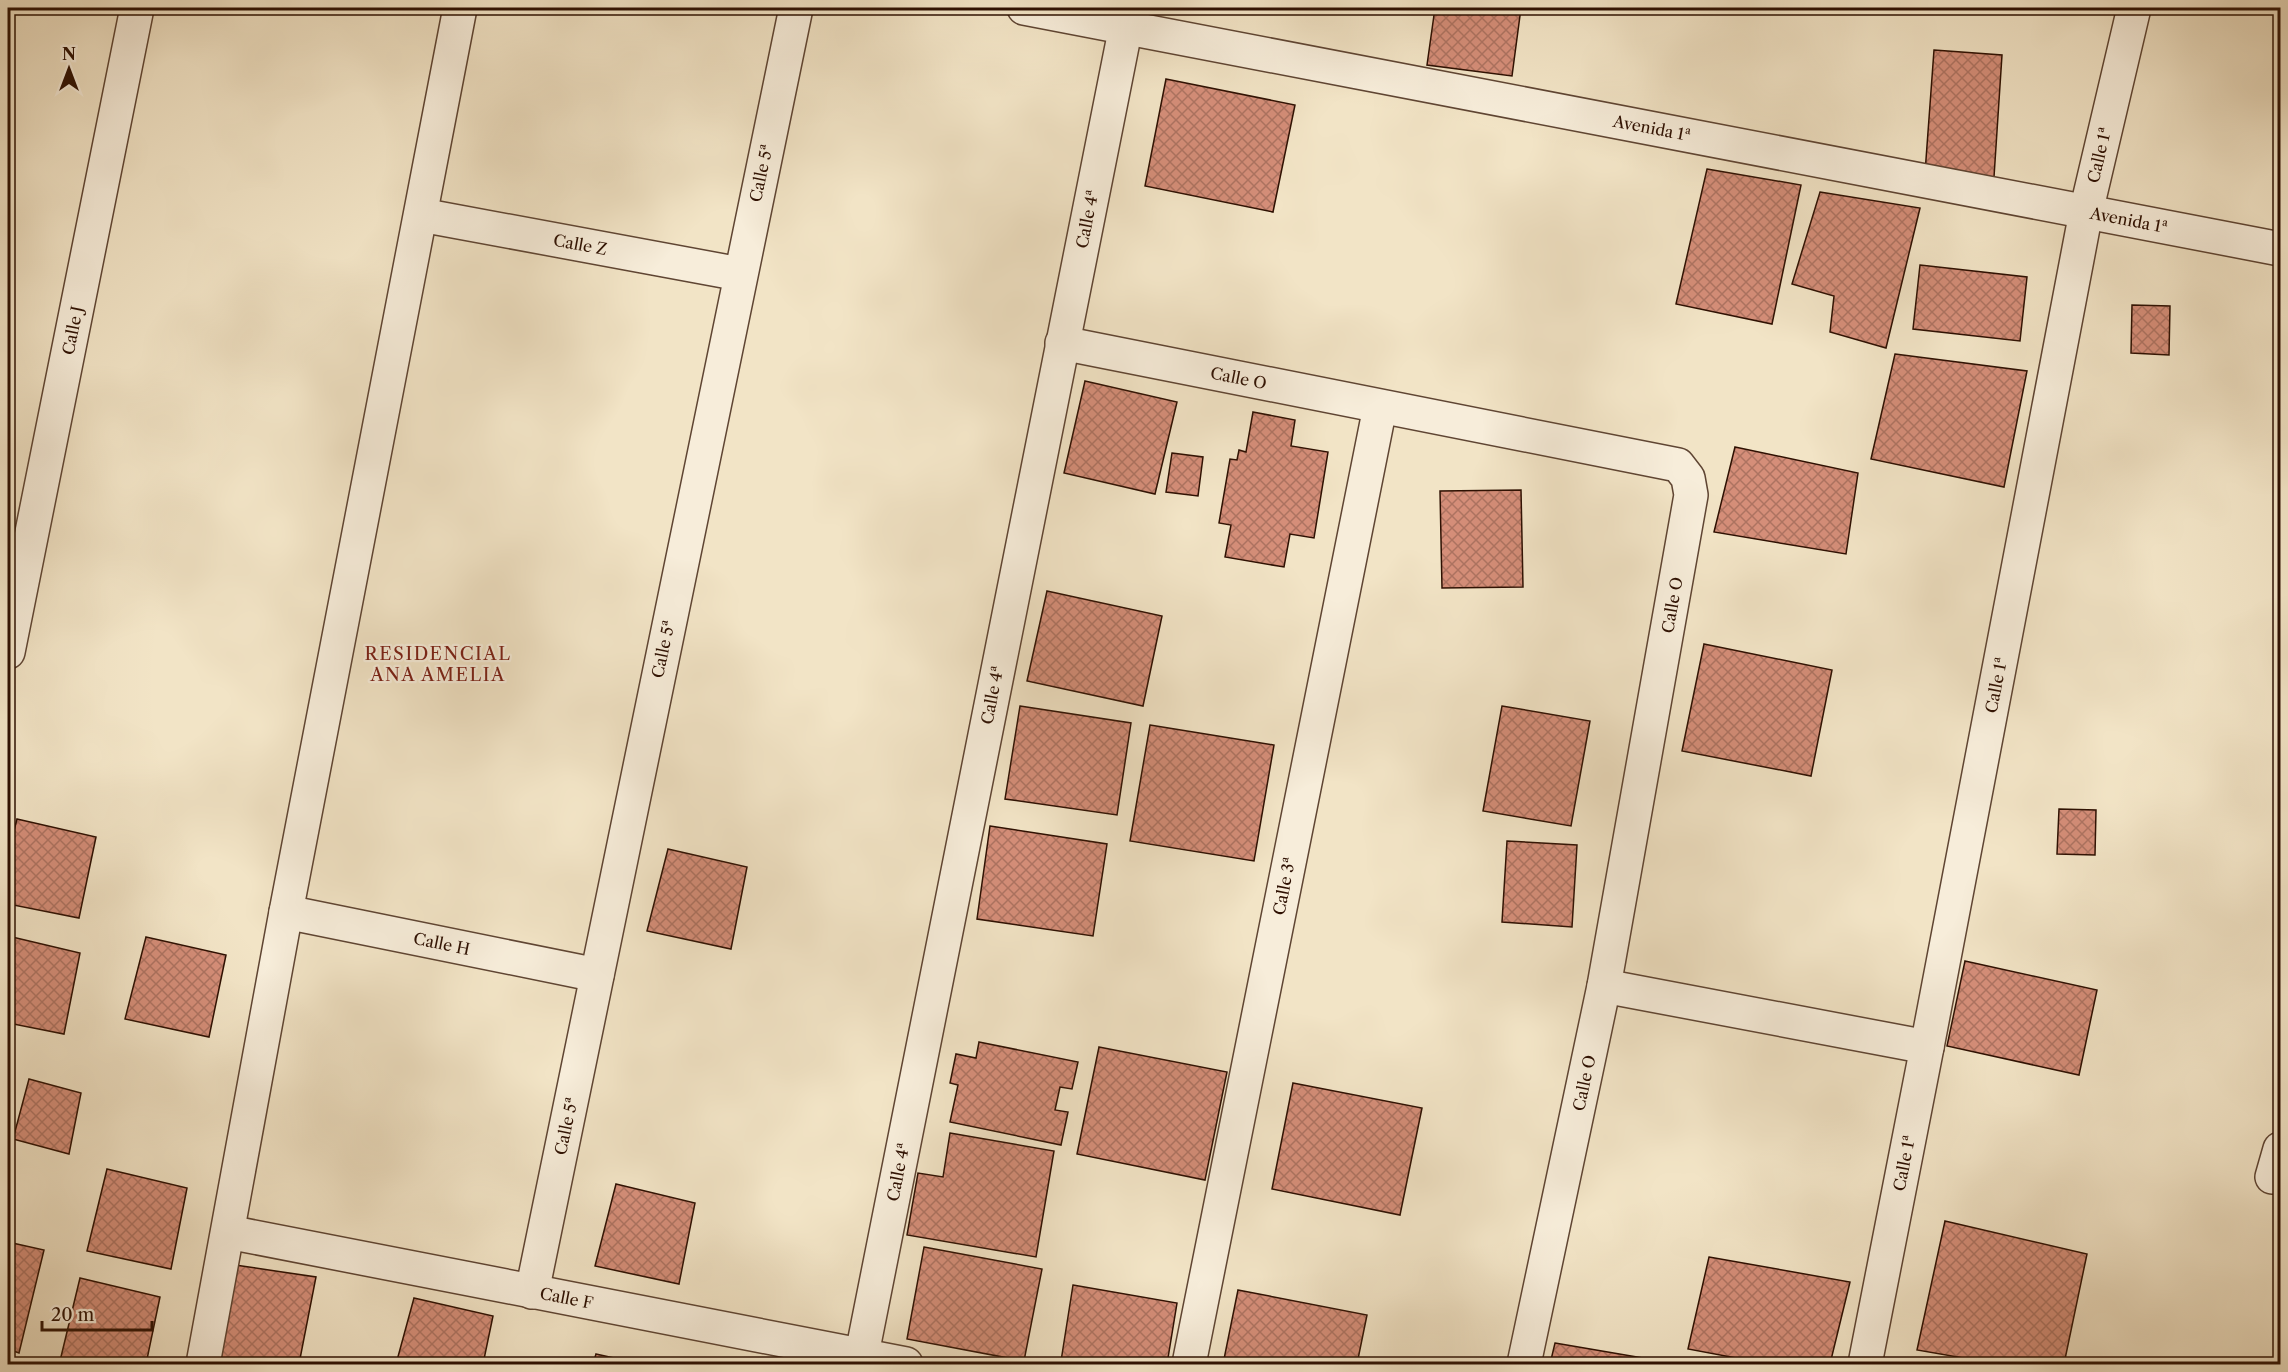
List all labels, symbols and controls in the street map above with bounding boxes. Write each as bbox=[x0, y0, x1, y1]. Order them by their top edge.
north arrow bbox=[39, 39, 99, 99]
text: N bbox=[62, 44, 76, 64]
street label: Avenida 1ª bbox=[1611, 111, 1692, 145]
street label: Calle 1ª bbox=[2083, 125, 2115, 185]
street label: Calle 5ª bbox=[745, 142, 777, 204]
street label: Calle 4ª bbox=[1072, 188, 1102, 250]
street label: Avenida 1ª bbox=[2088, 203, 2169, 237]
street label: Calle Z bbox=[552, 230, 609, 259]
street label: Calle J bbox=[58, 304, 87, 357]
street label: Calle O bbox=[1209, 363, 1268, 393]
street label: Calle O bbox=[1657, 575, 1687, 635]
street label: Calle 5ª bbox=[647, 618, 679, 680]
district label: RESIDENCIAL ANA AMELIA bbox=[365, 643, 511, 686]
street label: Calle 1ª bbox=[1981, 655, 2011, 715]
street label: Calle 4ª bbox=[977, 664, 1007, 726]
street label: Calle 3ª bbox=[1269, 855, 1299, 917]
street label: Calle H bbox=[412, 928, 472, 959]
street label: Calle O bbox=[1568, 1053, 1600, 1113]
street label: Calle 5ª bbox=[550, 1095, 582, 1157]
street label: Calle 1ª bbox=[1889, 1133, 1919, 1193]
street label: Calle 4ª bbox=[883, 1141, 913, 1203]
street label: Calle F bbox=[538, 1283, 595, 1313]
scale bar bbox=[42, 1294, 152, 1332]
text: 20 m bbox=[51, 1304, 95, 1326]

